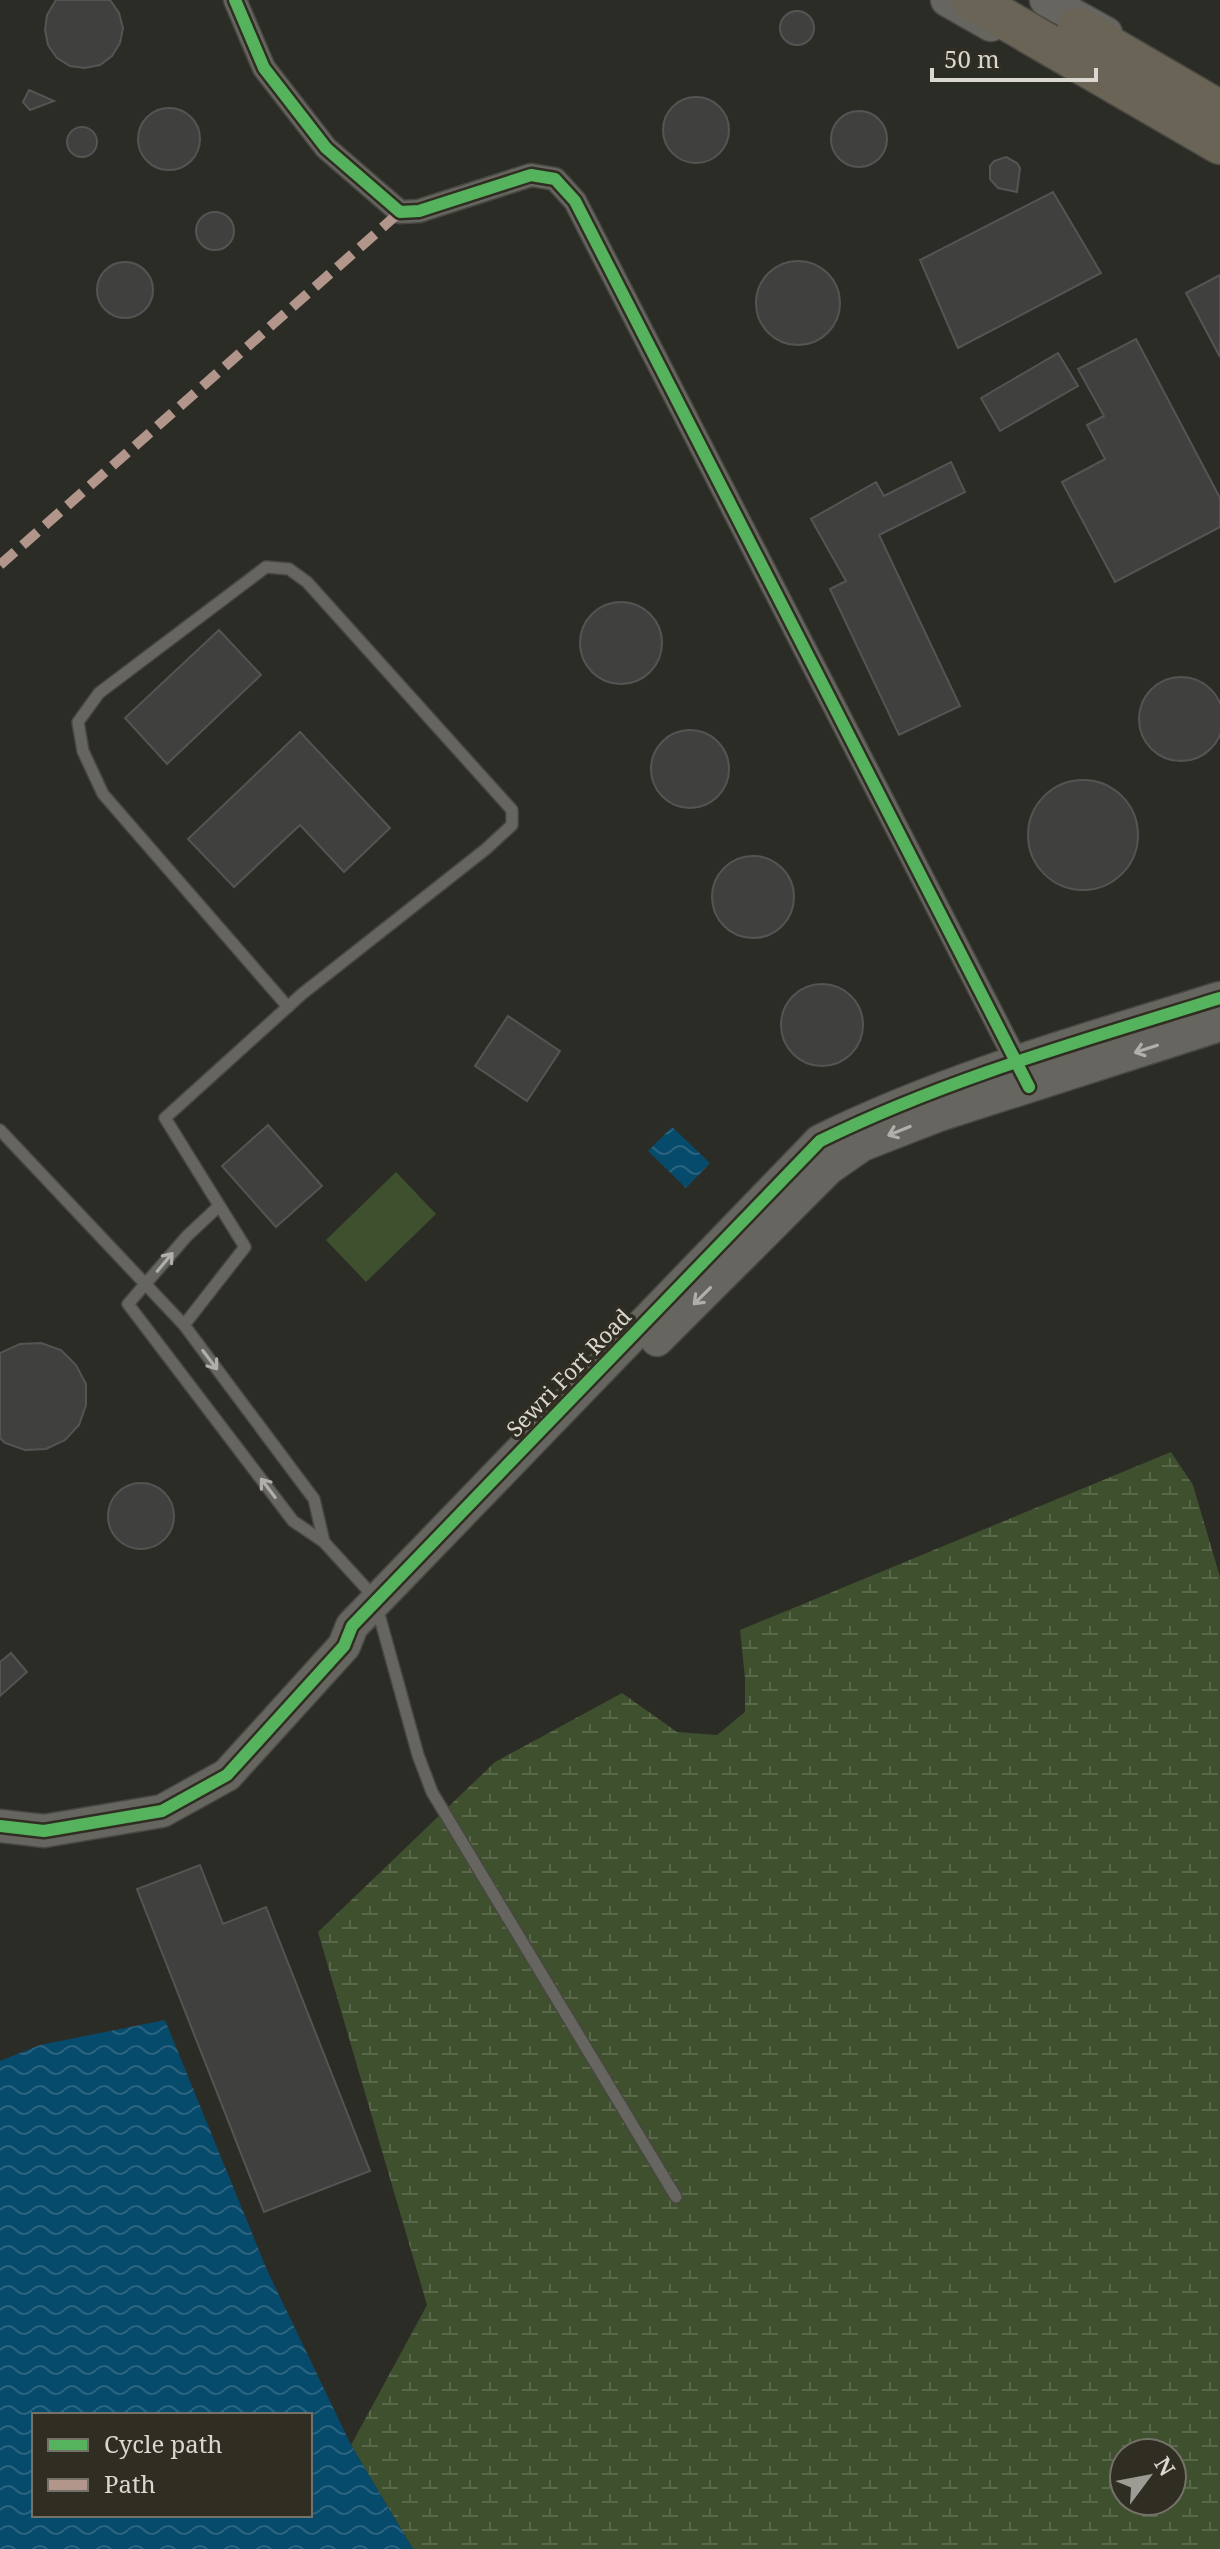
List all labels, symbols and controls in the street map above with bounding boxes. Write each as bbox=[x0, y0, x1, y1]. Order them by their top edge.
scale bar bbox=[932, 32, 1096, 82]
text: 50 m bbox=[944, 42, 1000, 75]
one-way arrow bbox=[1133, 1042, 1159, 1057]
one-way arrow bbox=[887, 1125, 912, 1139]
one-way arrow bbox=[156, 1252, 174, 1272]
one-way arrow bbox=[692, 1286, 711, 1306]
street label: Sewri Fort Road bbox=[499, 1301, 637, 1443]
one-way arrow bbox=[202, 1348, 218, 1370]
one-way arrow bbox=[260, 1478, 277, 1500]
legend bbox=[32, 2413, 312, 2517]
text: Cycle path bbox=[104, 2427, 223, 2460]
north arrow bbox=[1108, 2437, 1188, 2517]
text: N bbox=[1148, 2451, 1183, 2481]
text: Path bbox=[104, 2467, 156, 2500]

